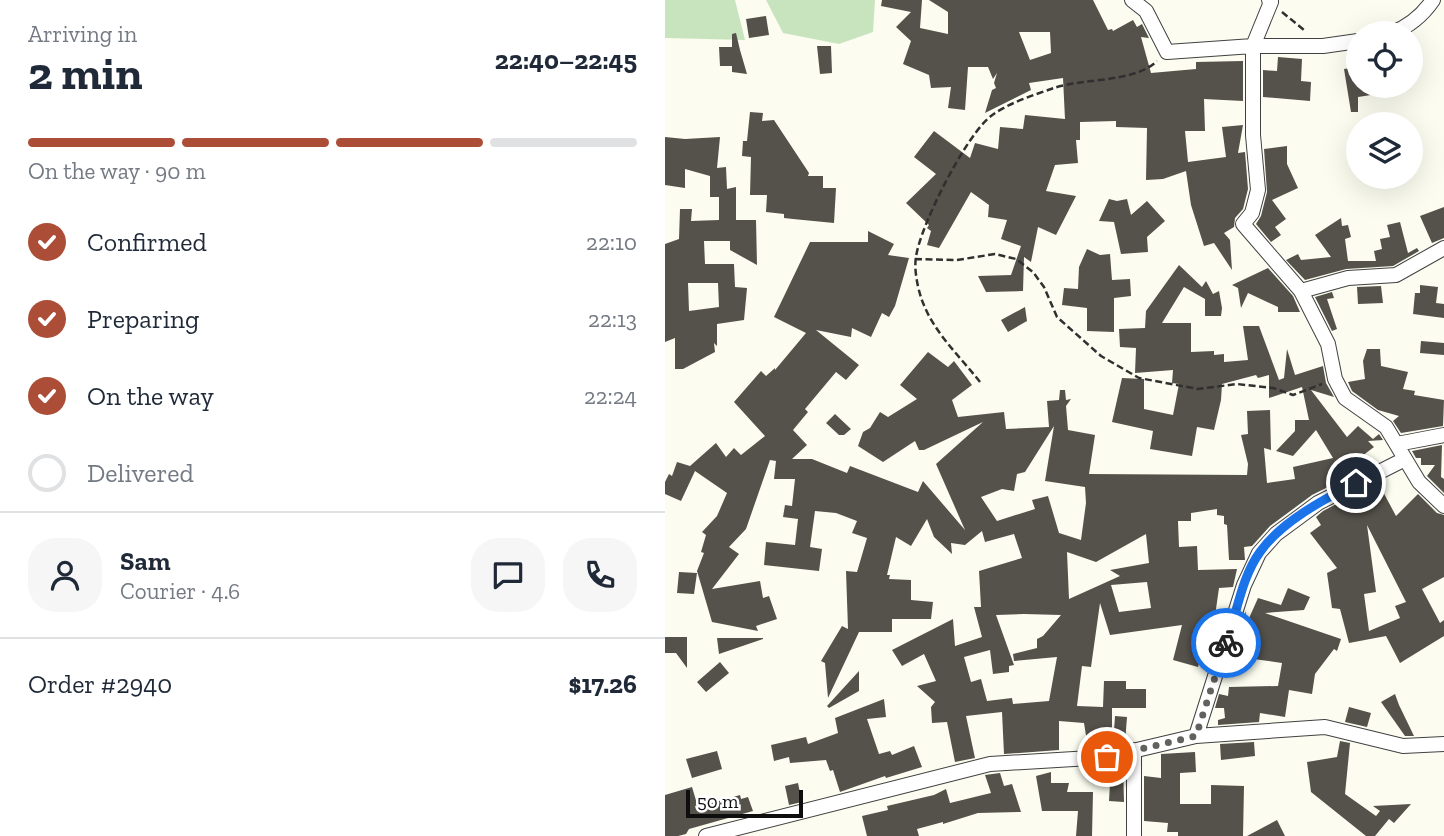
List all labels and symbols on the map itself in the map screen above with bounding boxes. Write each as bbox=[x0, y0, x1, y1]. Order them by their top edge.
pin bbox=[1326, 453, 1386, 513]
courier bbox=[1191, 608, 1261, 678]
pin bbox=[1077, 727, 1137, 787]
scale bar bbox=[686, 787, 803, 819]

